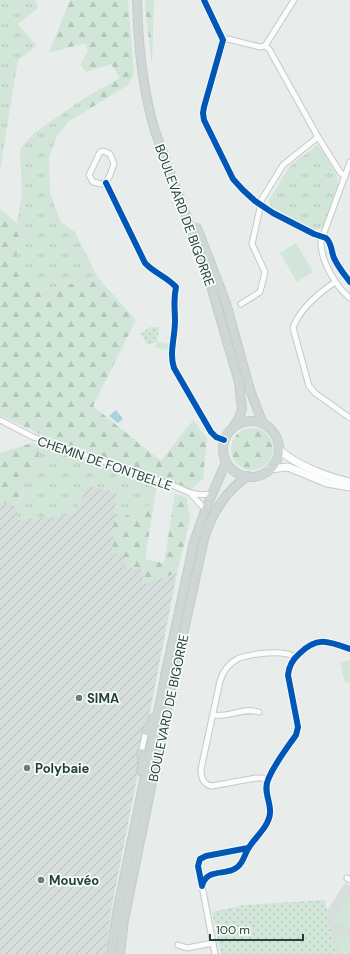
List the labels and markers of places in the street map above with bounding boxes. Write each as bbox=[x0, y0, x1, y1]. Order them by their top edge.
place label: SIMA bbox=[87, 690, 119, 707]
marker: SIMA bbox=[74, 693, 84, 703]
place label: Polybaie bbox=[35, 760, 90, 777]
marker: Polybaie bbox=[22, 763, 32, 773]
place label: Mouvéo bbox=[49, 872, 99, 889]
marker: Mouvéo bbox=[36, 875, 46, 885]

